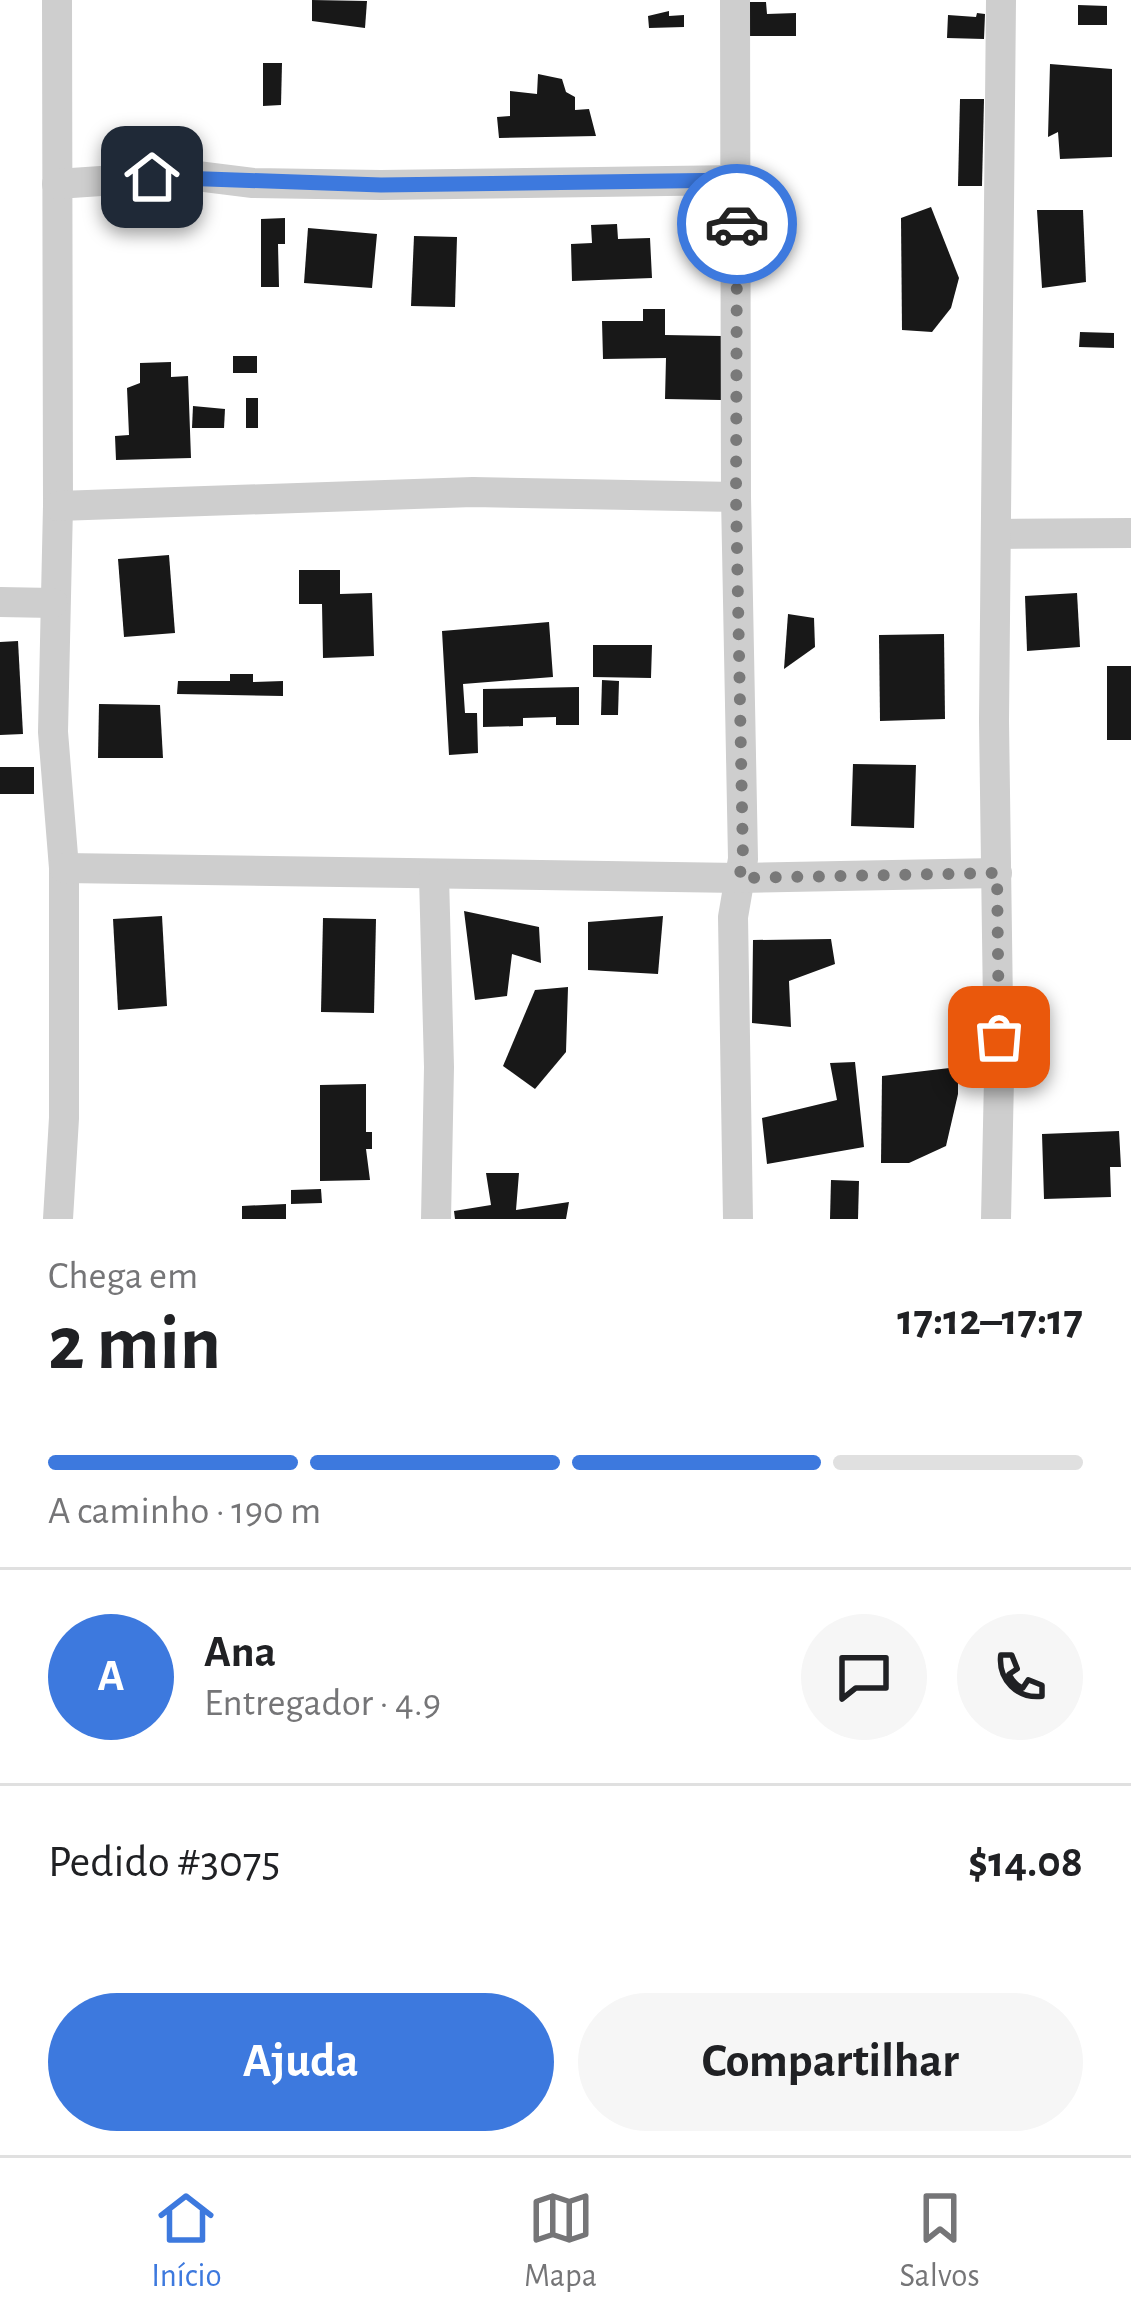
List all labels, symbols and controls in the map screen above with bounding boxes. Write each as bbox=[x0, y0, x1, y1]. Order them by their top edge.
pin bbox=[101, 126, 203, 228]
icon: home bbox=[119, 144, 185, 210]
courier bbox=[677, 164, 797, 284]
icon: car bbox=[704, 191, 770, 257]
pin bbox=[948, 986, 1050, 1088]
icon: bag bbox=[966, 1004, 1032, 1070]
text: Chega em bbox=[48, 1257, 198, 1296]
text: 17:12–17:17 bbox=[897, 1298, 1083, 1343]
text: 2 min bbox=[48, 1306, 221, 1384]
text: A caminho · 190 m bbox=[48, 1492, 321, 1531]
button: chat bbox=[801, 1614, 927, 1740]
button: phone bbox=[957, 1614, 1083, 1740]
text: Ana bbox=[204, 1630, 276, 1675]
text: A bbox=[97, 1654, 125, 1699]
text: Entregador · 4.9 bbox=[204, 1684, 441, 1723]
text: Pedido #3075 bbox=[48, 1840, 280, 1885]
text: $14.08 bbox=[968, 1840, 1083, 1885]
button: Ajuda bbox=[48, 1993, 554, 2131]
button: Compartilhar bbox=[578, 1993, 1083, 2131]
tab: Início bbox=[151, 2185, 222, 2297]
tab: Mapa bbox=[524, 2185, 597, 2297]
tab: Salvos bbox=[900, 2185, 980, 2297]

